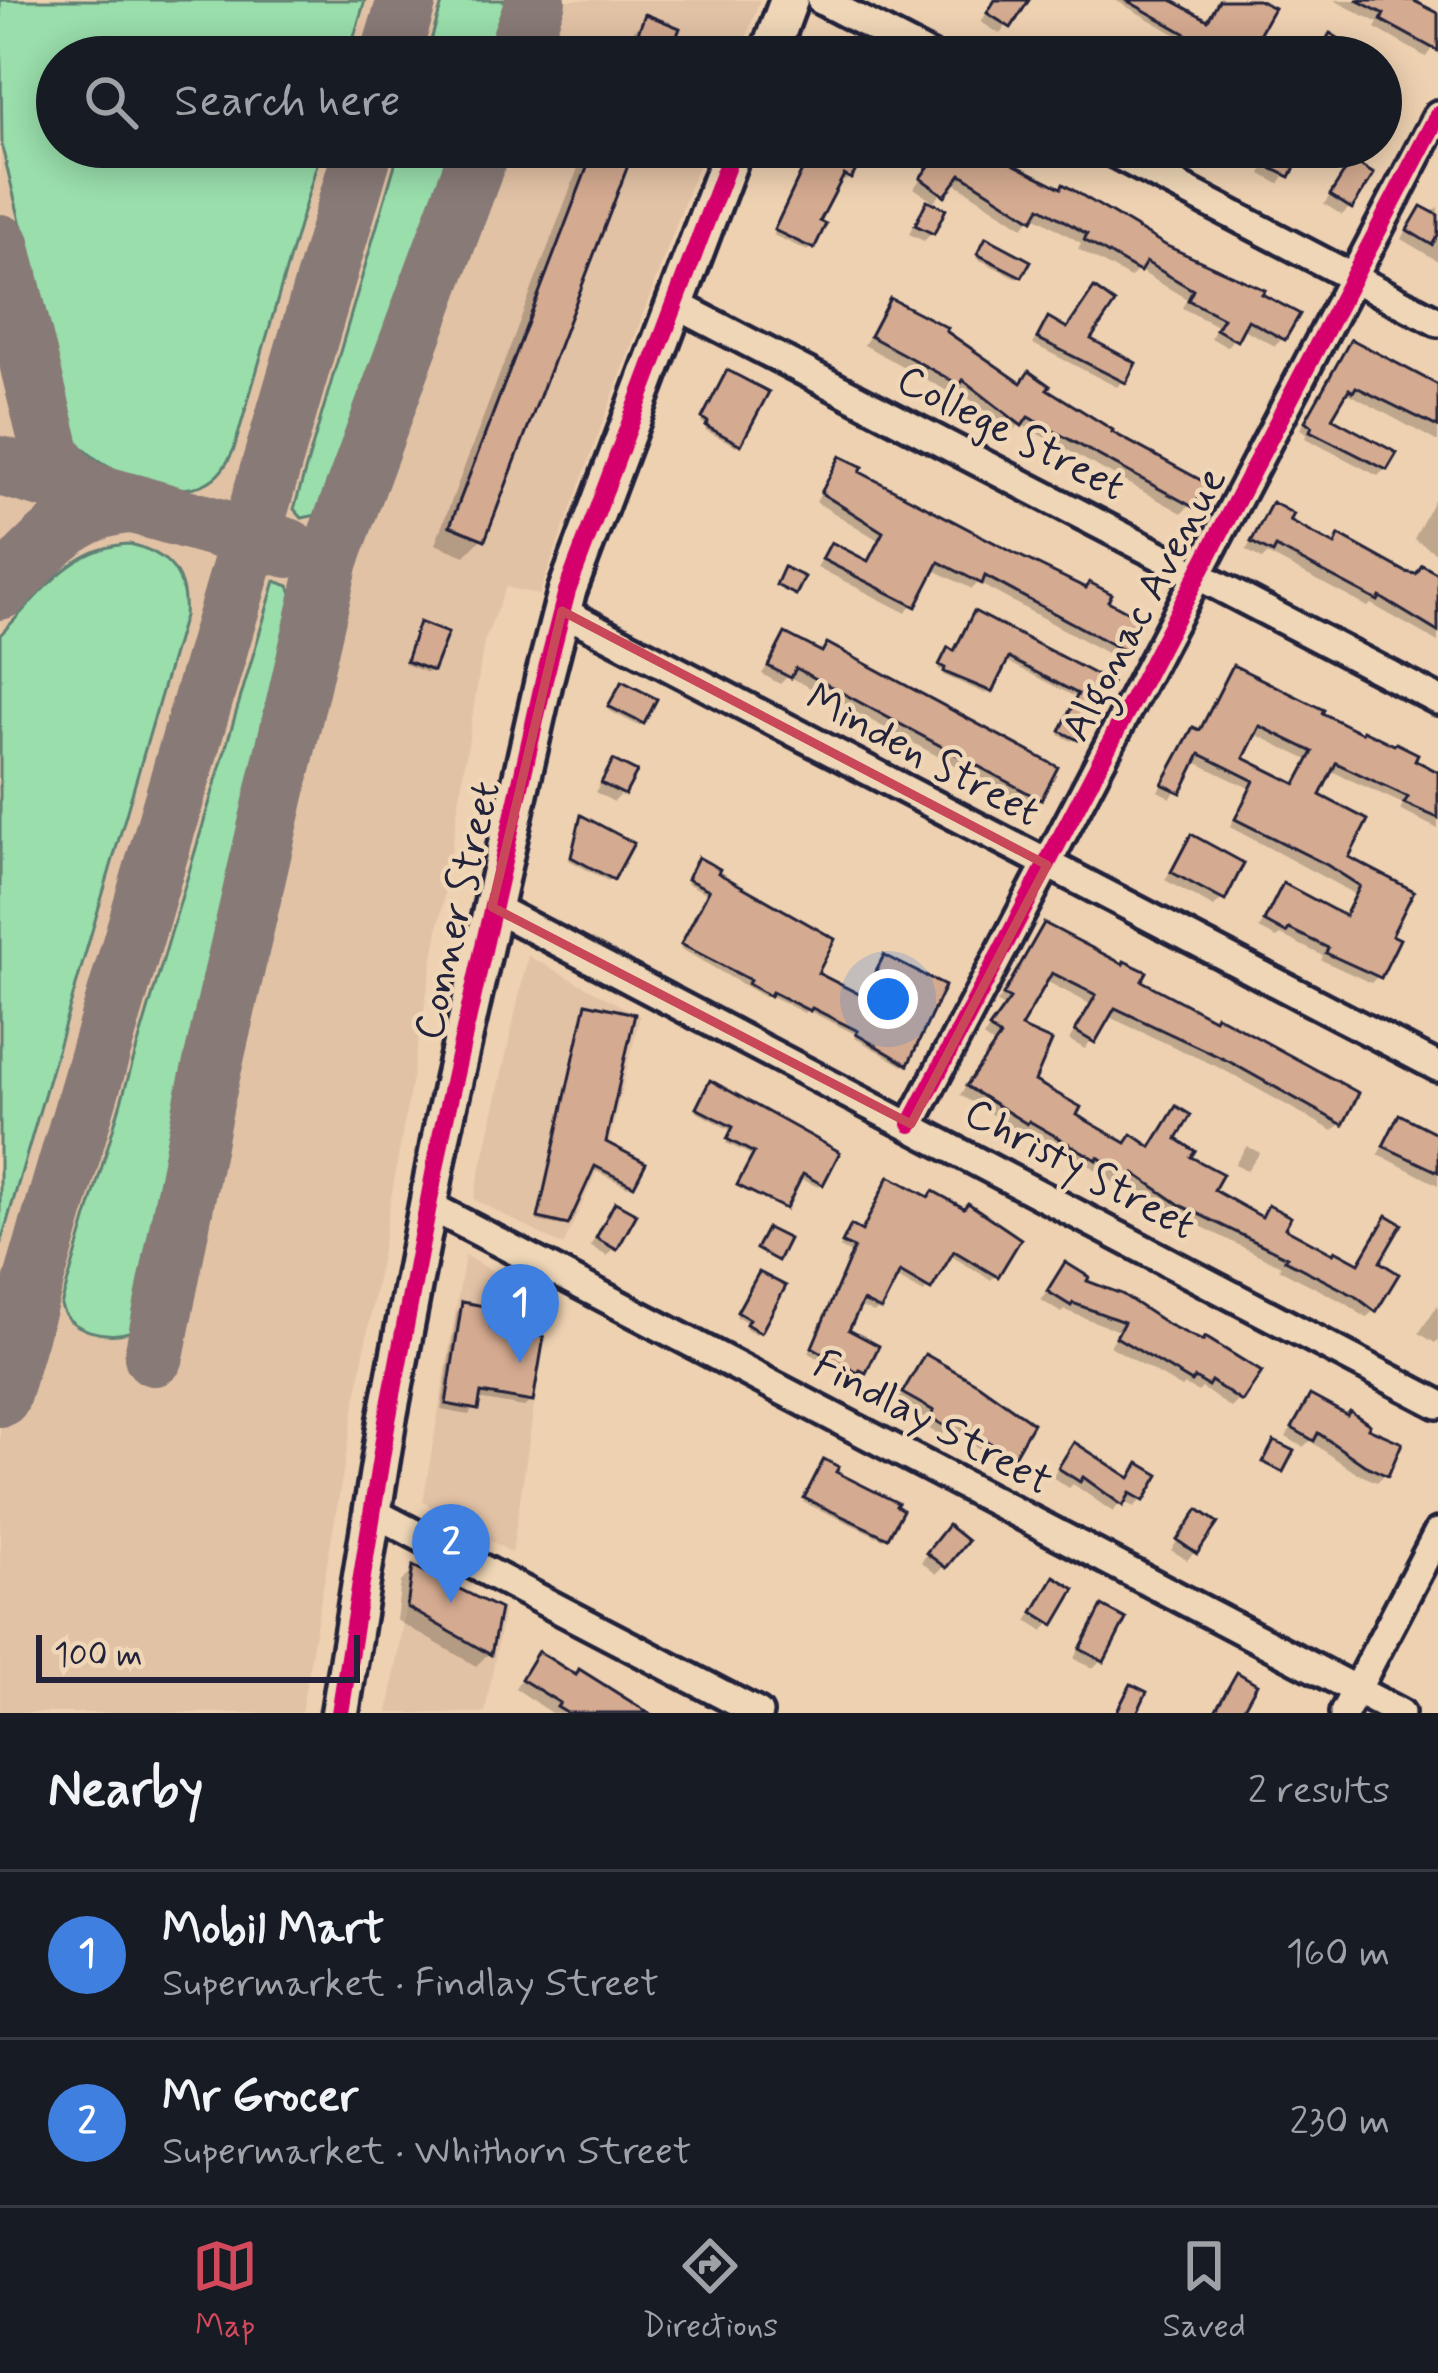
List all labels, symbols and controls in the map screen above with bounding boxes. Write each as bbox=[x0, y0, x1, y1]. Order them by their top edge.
search box bbox=[36, 36, 1402, 168]
icon: search bbox=[78, 69, 144, 135]
text: Search here bbox=[174, 73, 401, 132]
street label: College Street bbox=[887, 353, 1134, 515]
street label: Algonac Avenue bbox=[1050, 458, 1244, 753]
street label: Minden Street bbox=[796, 671, 1049, 841]
street label: Conner Street bbox=[402, 776, 515, 1046]
your location bbox=[858, 969, 918, 1029]
street label: Christy Street bbox=[954, 1086, 1204, 1254]
pin: 1 bbox=[481, 1264, 559, 1363]
street label: Findlay Street bbox=[803, 1338, 1061, 1510]
pin: 2 bbox=[412, 1504, 490, 1603]
scale bar bbox=[36, 1629, 360, 1682]
text: 100 m bbox=[54, 1634, 143, 1678]
text: Nearby bbox=[48, 1758, 203, 1824]
text: 2 results bbox=[1248, 1766, 1390, 1817]
text: Mobil Mart bbox=[162, 1900, 384, 1959]
text: 1 bbox=[78, 1929, 96, 1980]
text: 160 m bbox=[1286, 1929, 1390, 1980]
text: Supermarket · Findlay Street bbox=[162, 1959, 659, 2010]
text: Mr Grocer bbox=[162, 2068, 358, 2127]
text: 2 bbox=[77, 2097, 97, 2148]
text: 230 m bbox=[1289, 2097, 1390, 2148]
text: Supermarket · Whithorn Street bbox=[162, 2127, 691, 2178]
tab: Map bbox=[192, 2233, 258, 2349]
tab: Directions bbox=[642, 2233, 778, 2349]
tab: Saved bbox=[1162, 2233, 1246, 2349]

